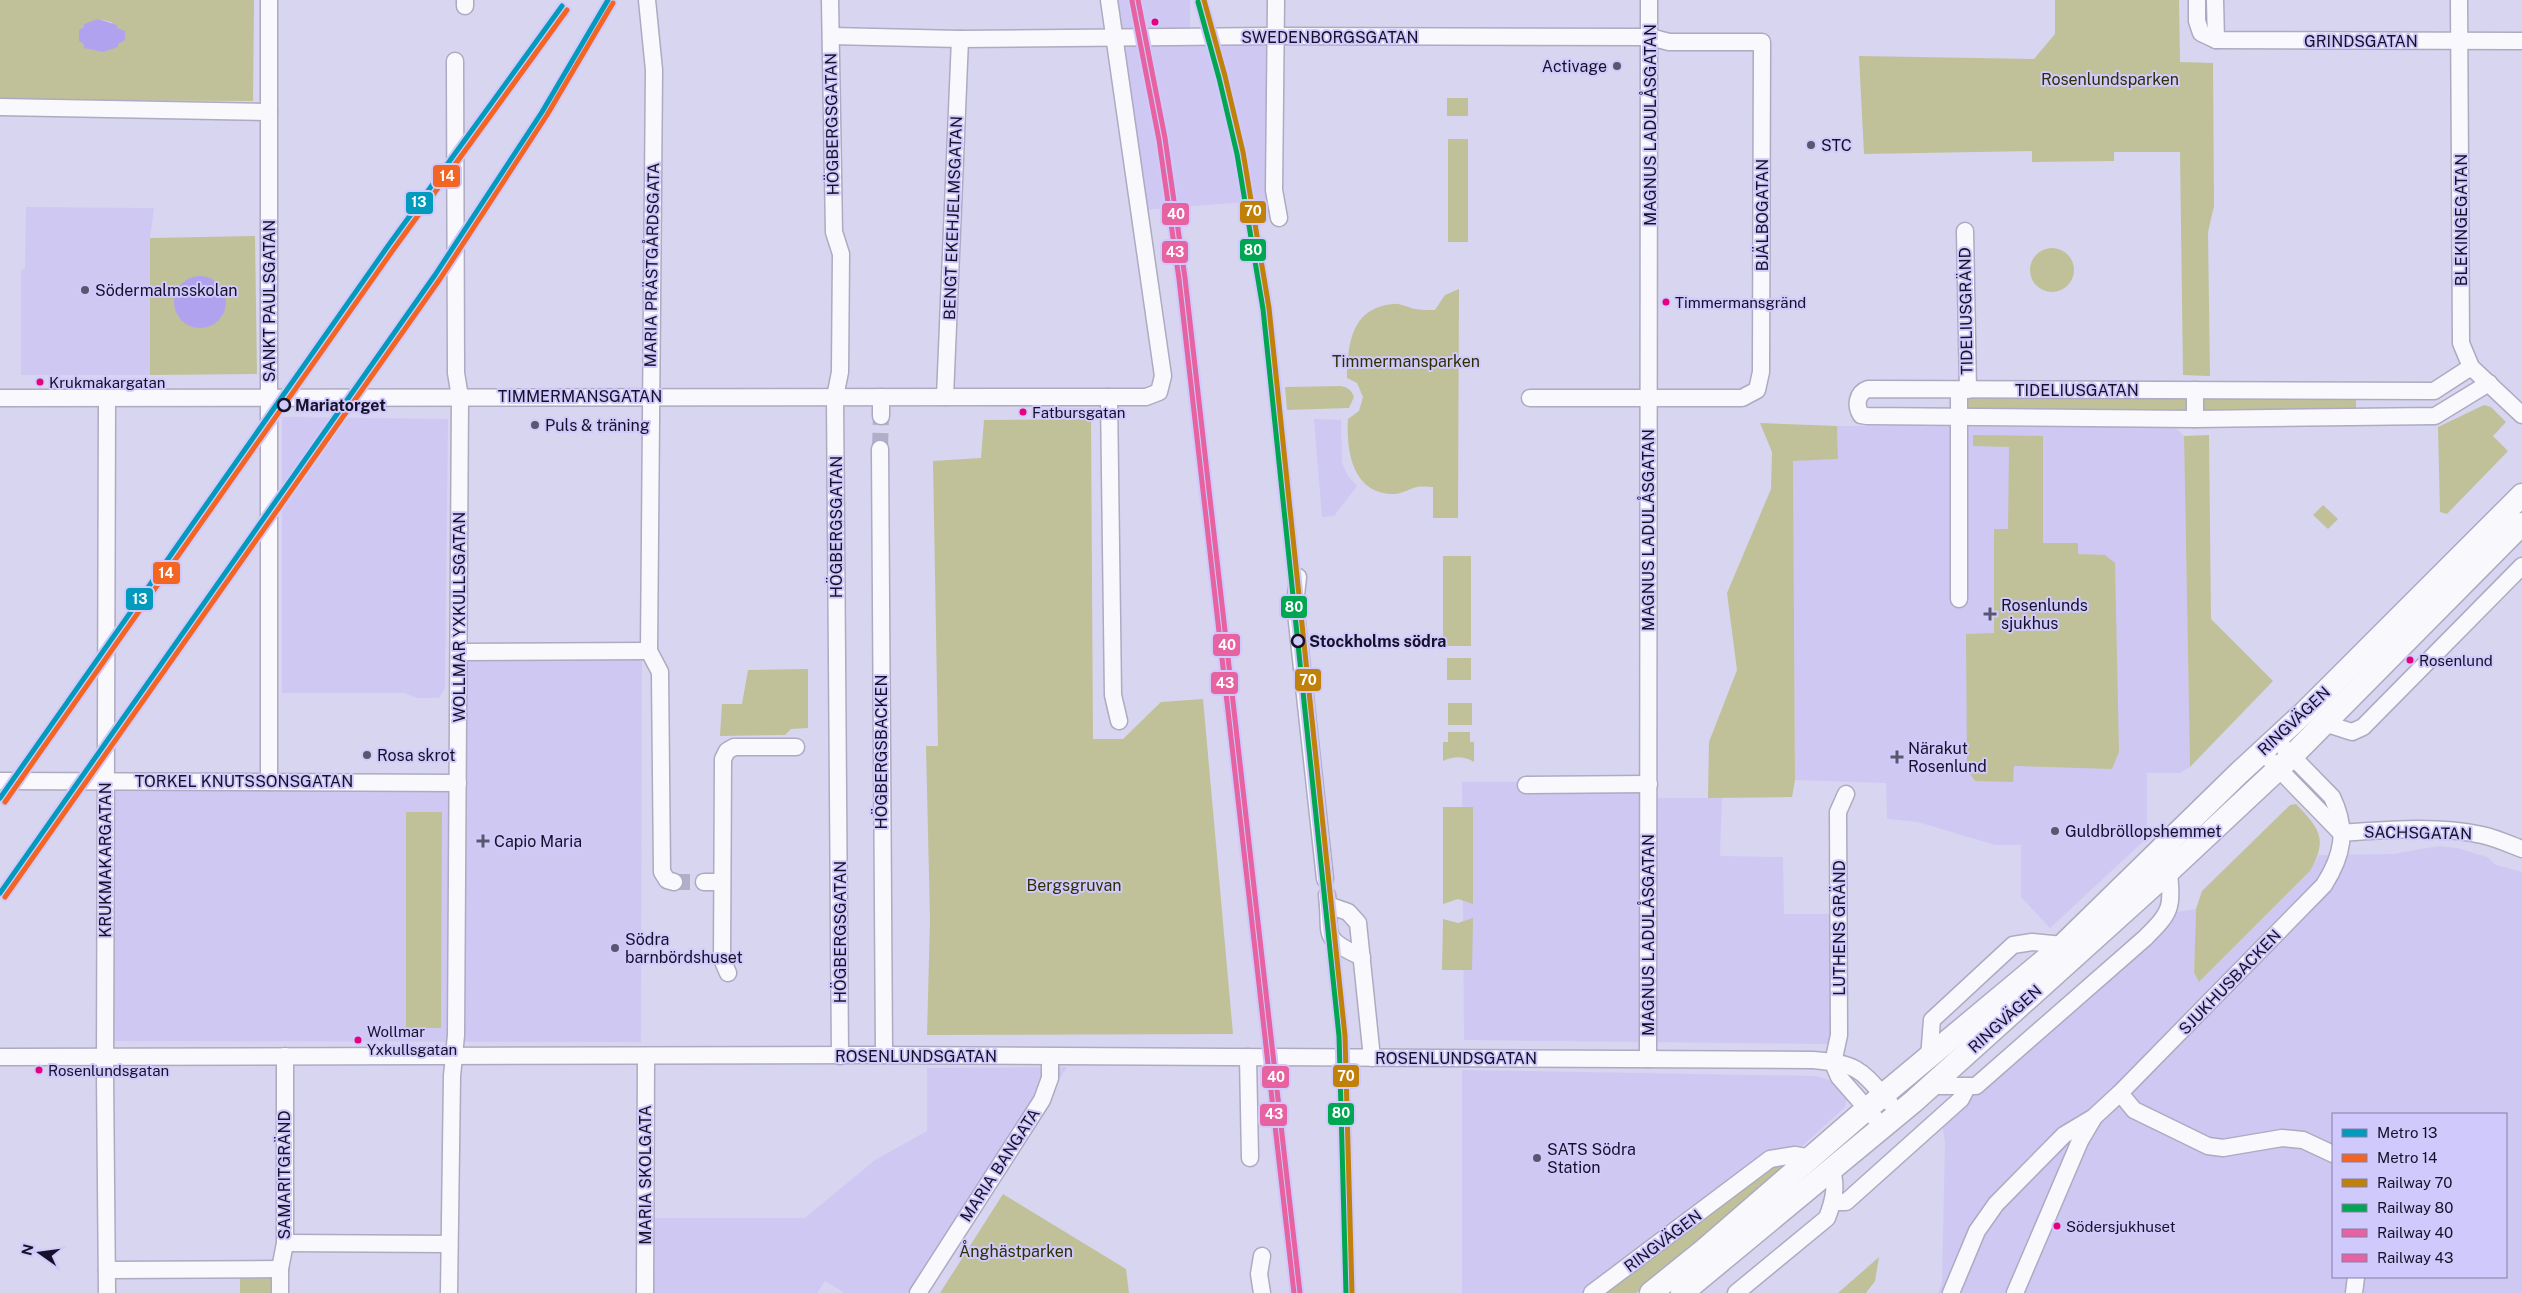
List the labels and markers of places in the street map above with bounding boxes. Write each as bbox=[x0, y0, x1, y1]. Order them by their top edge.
unlabelled marker bbox=[1150, 17, 1160, 27]
place label: Activage bbox=[1542, 57, 1607, 76]
marker: Activage bbox=[1611, 60, 1623, 72]
place label: STC bbox=[1821, 136, 1852, 155]
marker: STC bbox=[1805, 139, 1817, 151]
place label: Södermalmsskolan bbox=[95, 281, 238, 300]
marker: Södermalmsskolan bbox=[79, 284, 91, 296]
place label: Timmermansgränd bbox=[1675, 294, 1806, 311]
marker: Timmermansgränd bbox=[1661, 297, 1671, 307]
place label: Krukmakargatan bbox=[49, 374, 166, 391]
marker: Krukmakargatan bbox=[35, 377, 45, 387]
place label: Mariatorget bbox=[295, 396, 386, 415]
marker: Mariatorget bbox=[277, 398, 291, 412]
place label: Fatbursgatan bbox=[1032, 404, 1126, 421]
marker: Fatbursgatan bbox=[1018, 407, 1028, 417]
place label: Puls & träning bbox=[545, 416, 650, 435]
marker: Puls & träning bbox=[529, 419, 541, 431]
place label: Rosenlunds sjukhus bbox=[2001, 596, 2088, 633]
marker: Rosenlunds sjukhus bbox=[1983, 607, 1997, 621]
place label: Stockholms södra bbox=[1309, 632, 1446, 651]
marker: Stockholms södra bbox=[1291, 634, 1305, 648]
place label: Rosenlund bbox=[2419, 652, 2493, 669]
marker: Rosenlund bbox=[2405, 655, 2415, 665]
place label: Närakut Rosenlund bbox=[1908, 739, 1987, 776]
place label: Rosa skrot bbox=[377, 746, 456, 765]
marker: Rosa skrot bbox=[361, 749, 373, 761]
marker: Närakut Rosenlund bbox=[1890, 750, 1904, 764]
place label: Guldbröllopshemmet bbox=[2065, 822, 2222, 841]
marker: Guldbröllopshemmet bbox=[2049, 825, 2061, 837]
place label: Capio Maria bbox=[494, 832, 582, 851]
marker: Capio Maria bbox=[476, 834, 490, 848]
place label: Södra barnbördshuset bbox=[625, 930, 743, 967]
marker: Södra barnbördshuset bbox=[609, 942, 621, 954]
place label: Wollmar Yxkullsgatan bbox=[367, 1023, 457, 1058]
marker: Wollmar Yxkullsgatan bbox=[353, 1035, 363, 1045]
place label: Rosenlundsgatan bbox=[48, 1062, 169, 1079]
marker: Rosenlundsgatan bbox=[34, 1065, 44, 1075]
place label: SATS Södra Station bbox=[1547, 1140, 1636, 1177]
marker: SATS Södra Station bbox=[1531, 1152, 1543, 1164]
place label: Södersjukhuset bbox=[2066, 1218, 2176, 1235]
marker: Södersjukhuset bbox=[2052, 1221, 2062, 1231]

